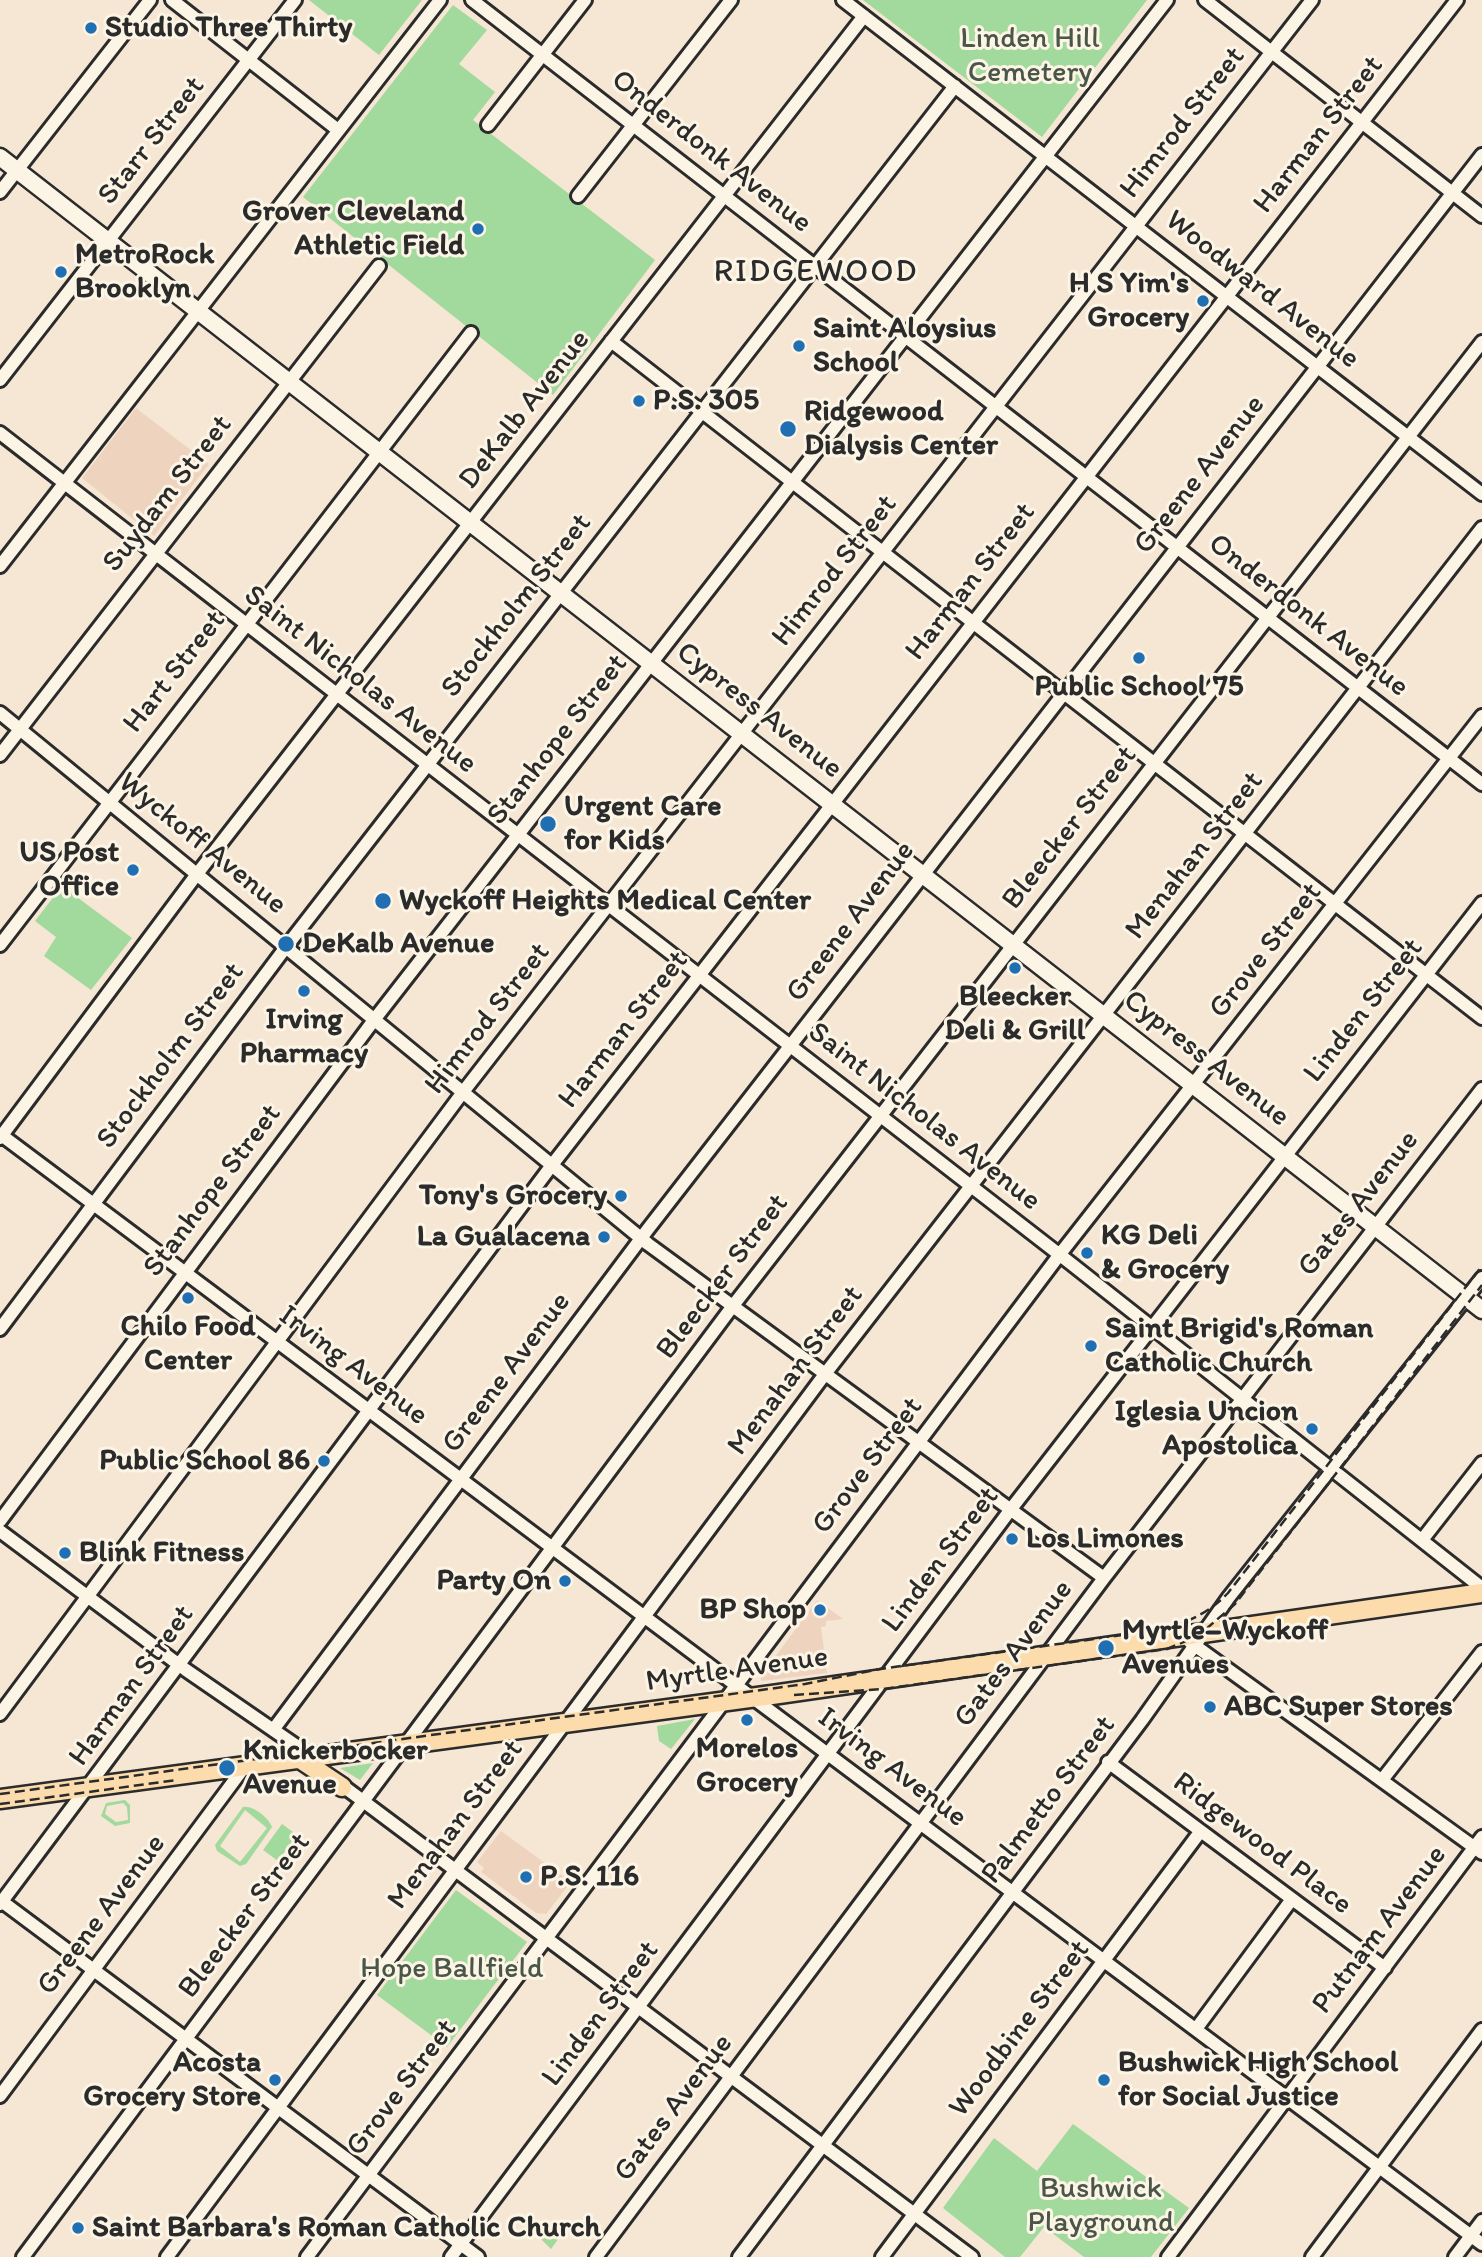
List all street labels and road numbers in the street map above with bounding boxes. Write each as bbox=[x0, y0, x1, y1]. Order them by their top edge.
street label: Himrod Street bbox=[1113, 40, 1253, 206]
street label: Harman Street bbox=[1246, 49, 1392, 221]
street label: Onderdonk Avenue bbox=[603, 62, 819, 242]
street label: Starr Street bbox=[91, 70, 213, 212]
street label: Woodward Avenue bbox=[1158, 203, 1366, 377]
street label: DeKalb Avenue bbox=[452, 323, 598, 497]
street label: Greene Avenue bbox=[1127, 388, 1273, 562]
street label: Suydam Street bbox=[96, 408, 240, 580]
street label: Himrod Street bbox=[765, 488, 905, 654]
street label: Harman Street bbox=[898, 496, 1044, 668]
street label: Stockholm Street bbox=[434, 507, 600, 705]
street label: Onderdonk Avenue bbox=[1200, 526, 1416, 706]
street label: Saint Nicholas Avenue bbox=[236, 578, 484, 782]
street label: Hart Street bbox=[116, 604, 234, 740]
street label: Cypress Avenue bbox=[669, 635, 849, 787]
street label: Stanhope Street bbox=[480, 647, 636, 833]
street label: Bleecker Street bbox=[995, 739, 1145, 917]
street label: Wyckoff Avenue bbox=[110, 765, 294, 923]
street label: Menahan Street bbox=[1118, 765, 1272, 947]
street label: Greene Avenue bbox=[779, 834, 923, 1010]
street label: Grove Street bbox=[1202, 876, 1330, 1026]
street label: Linden Street bbox=[1297, 932, 1431, 1090]
street label: Himrod Street bbox=[418, 936, 558, 1102]
street label: Harman Street bbox=[551, 944, 697, 1116]
street label: Stockholm Street bbox=[89, 956, 253, 1156]
street label: Cypress Avenue bbox=[1116, 983, 1296, 1135]
street label: Saint Nicholas Avenue bbox=[800, 1015, 1048, 1219]
street label: Stanhope Street bbox=[136, 1097, 290, 1285]
street label: Gates Avenue bbox=[1291, 1124, 1427, 1284]
street label: Bleecker Street bbox=[649, 1187, 797, 1367]
street label: Menahan Street bbox=[720, 1279, 872, 1463]
street label: Greene Avenue bbox=[435, 1285, 579, 1461]
street label: Irving Avenue bbox=[271, 1298, 435, 1434]
street label: Grove Street bbox=[805, 1390, 931, 1542]
street label: Linden Street bbox=[875, 1480, 1007, 1640]
street label: Gates Avenue bbox=[947, 1573, 1081, 1735]
street label: Harman Street bbox=[62, 1598, 202, 1774]
street label: Myrtle Avenue bbox=[644, 1639, 830, 1701]
street label: Irving Avenue bbox=[810, 1700, 974, 1836]
street label: Palmetto Street bbox=[974, 1709, 1124, 1891]
street label: Menahan Street bbox=[380, 1733, 532, 1917]
street label: Ridgewood Place bbox=[1165, 1765, 1359, 1923]
street label: Bleecker Street bbox=[171, 1826, 319, 2006]
street label: Greene Avenue bbox=[30, 1827, 174, 2003]
street label: Putnam Avenue bbox=[1305, 1839, 1455, 2021]
street label: Woodbine Street bbox=[942, 1933, 1098, 2125]
street label: Linden Street bbox=[535, 1934, 667, 2094]
street label: Grove Street bbox=[339, 2012, 465, 2164]
street label: Gates Avenue bbox=[607, 2027, 741, 2189]

